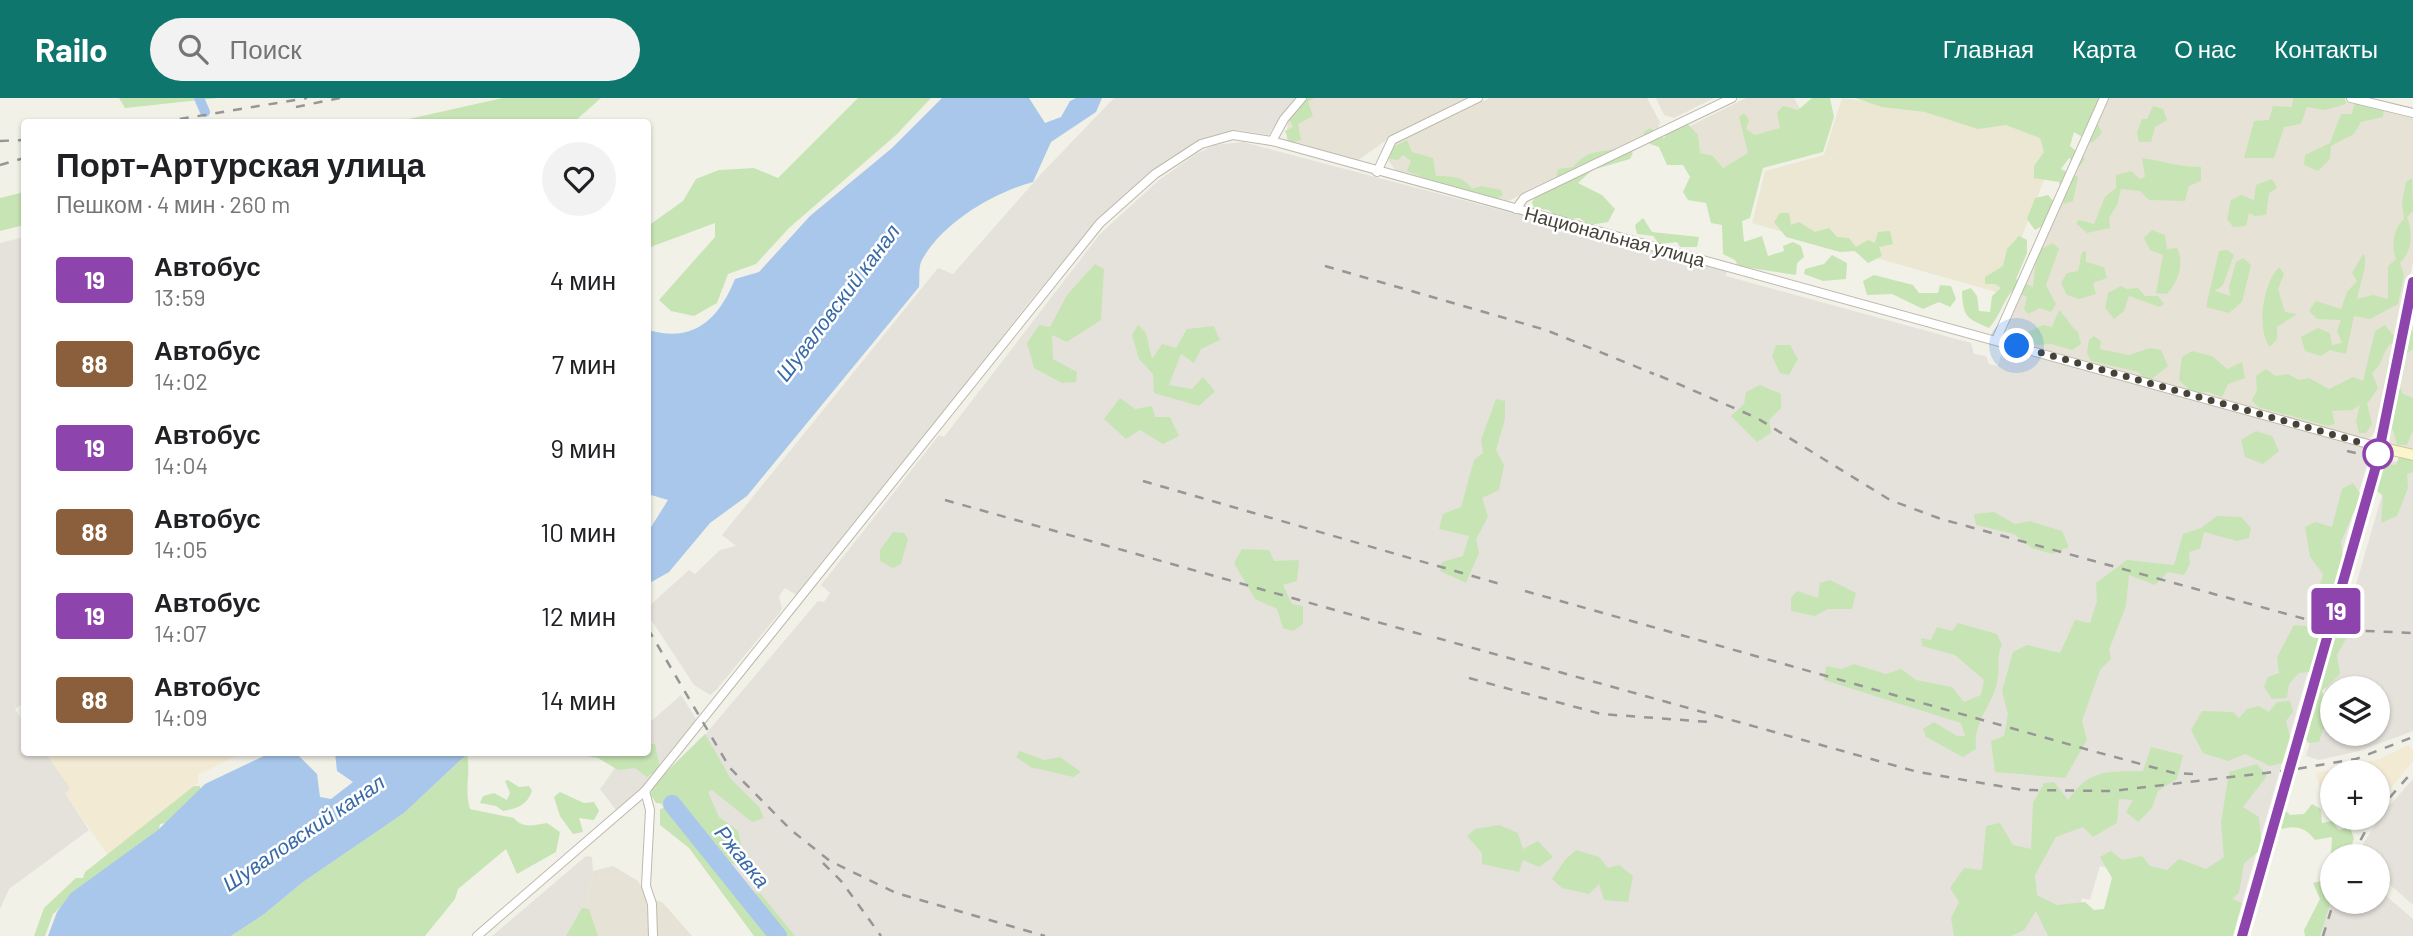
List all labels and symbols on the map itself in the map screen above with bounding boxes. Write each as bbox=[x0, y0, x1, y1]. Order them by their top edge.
street label: Национальная улица bbox=[1522, 201, 1708, 271]
water label: Шуваловский канал bbox=[770, 218, 904, 385]
your location bbox=[1999, 328, 2034, 363]
unlabelled marker bbox=[2363, 439, 2393, 469]
line badge: 19 bbox=[2304, 588, 2368, 634]
water label: Шуваловский канал bbox=[217, 768, 389, 896]
water label: Ржавка bbox=[710, 820, 776, 892]

